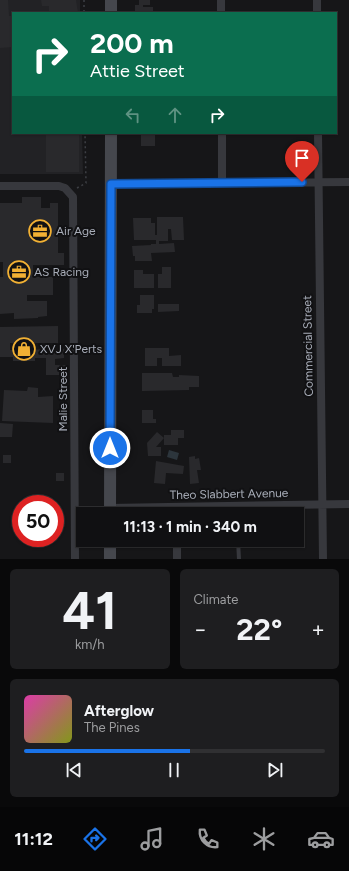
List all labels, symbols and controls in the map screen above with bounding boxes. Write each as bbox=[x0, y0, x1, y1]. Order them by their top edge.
text: 200 m bbox=[90, 26, 174, 60]
icon: right bbox=[24, 28, 76, 80]
text: Attie Street bbox=[90, 60, 185, 82]
icon: left bbox=[122, 104, 144, 126]
icon: ahead bbox=[164, 104, 186, 126]
icon: right bbox=[206, 104, 228, 126]
pin bbox=[285, 141, 319, 182]
icon: arrive bbox=[291, 147, 313, 169]
office icon: Air Age bbox=[27, 218, 53, 244]
place label: Air Age bbox=[56, 224, 96, 238]
office icon: AS Racing bbox=[6, 259, 32, 285]
place label: AS Racing bbox=[34, 265, 89, 279]
street label: Commercial Street bbox=[300, 295, 316, 397]
shop icon: XVJ X'Perts bbox=[11, 336, 37, 362]
place label: XVJ X'Perts bbox=[40, 342, 103, 356]
street label: Malie Street bbox=[56, 366, 70, 431]
position arrow bbox=[89, 427, 131, 469]
street label: Theo Slabbert Avenue bbox=[170, 486, 289, 502]
speed limit sign: 50 bbox=[12, 495, 64, 547]
text: 11:13 · 1 min · 340 m bbox=[123, 518, 257, 536]
text: 41 bbox=[62, 580, 117, 642]
text: Climate bbox=[194, 592, 238, 607]
text: 22° bbox=[236, 611, 282, 648]
text: − bbox=[194, 616, 207, 643]
text: + bbox=[311, 616, 325, 643]
text: km/h bbox=[75, 637, 105, 652]
text: Afterglow bbox=[84, 702, 154, 720]
text: The Pines bbox=[84, 720, 140, 735]
icon: previous bbox=[63, 759, 85, 781]
icon: pause bbox=[163, 759, 185, 781]
icon: next bbox=[264, 759, 286, 781]
icon: directions bbox=[81, 825, 109, 853]
icon: music bbox=[138, 825, 166, 853]
icon: phone bbox=[194, 825, 222, 853]
icon: climate bbox=[250, 825, 278, 853]
icon: car bbox=[307, 825, 335, 853]
text: 11:12 bbox=[14, 828, 53, 850]

